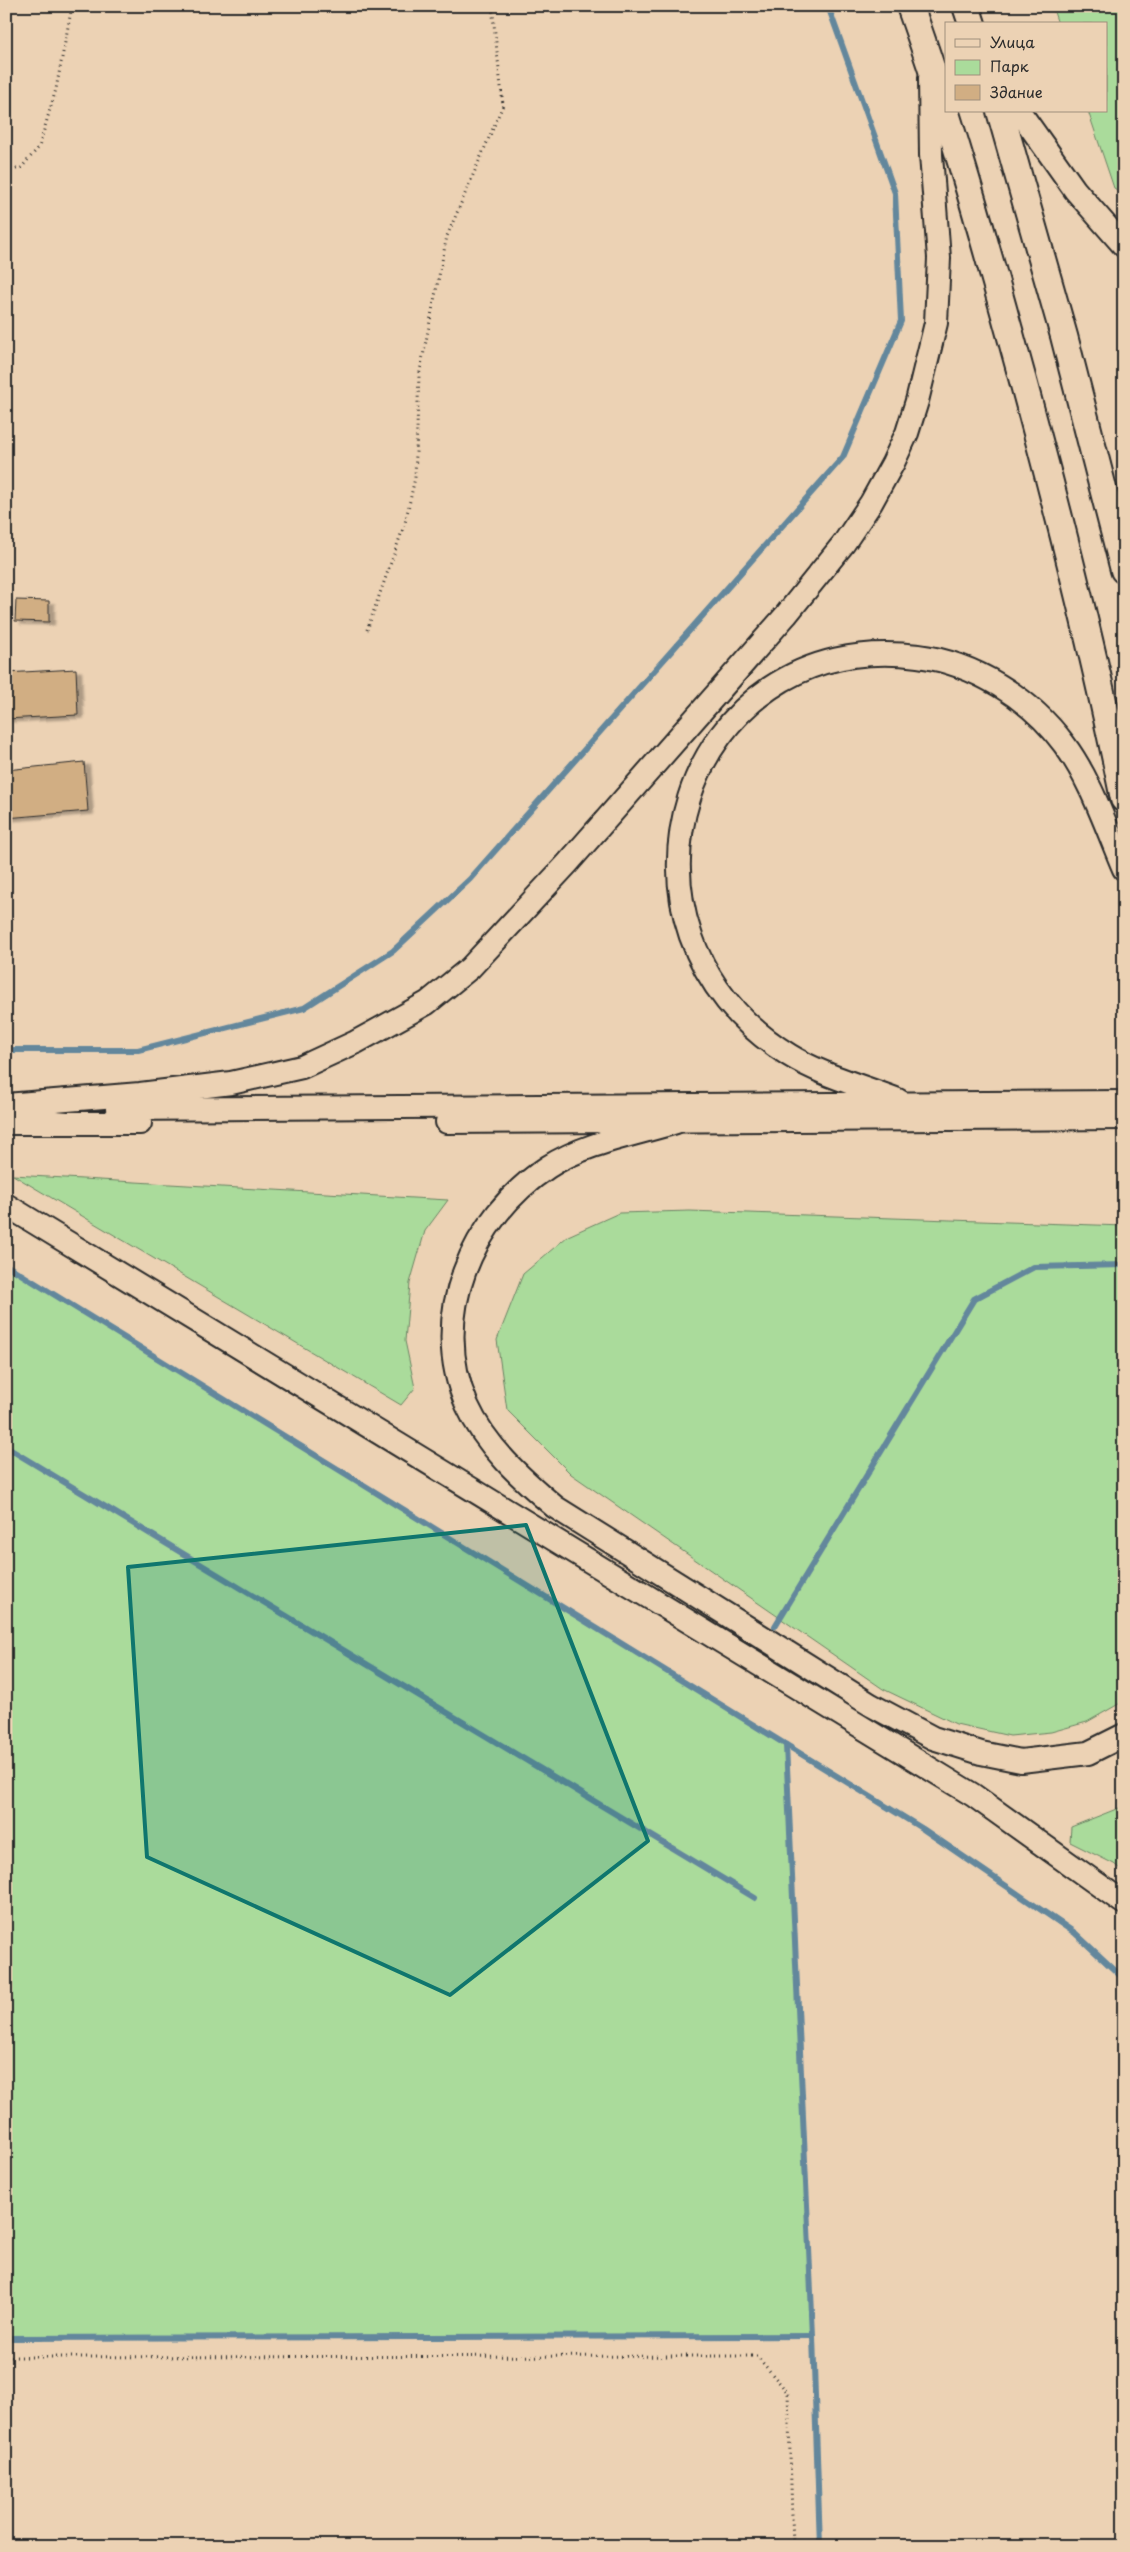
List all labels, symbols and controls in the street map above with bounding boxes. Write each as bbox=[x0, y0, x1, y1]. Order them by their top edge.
legend bbox=[945, 22, 1108, 112]
text: Улица bbox=[990, 30, 1035, 53]
text: Парк bbox=[990, 54, 1029, 77]
text: Здание bbox=[990, 80, 1043, 103]

